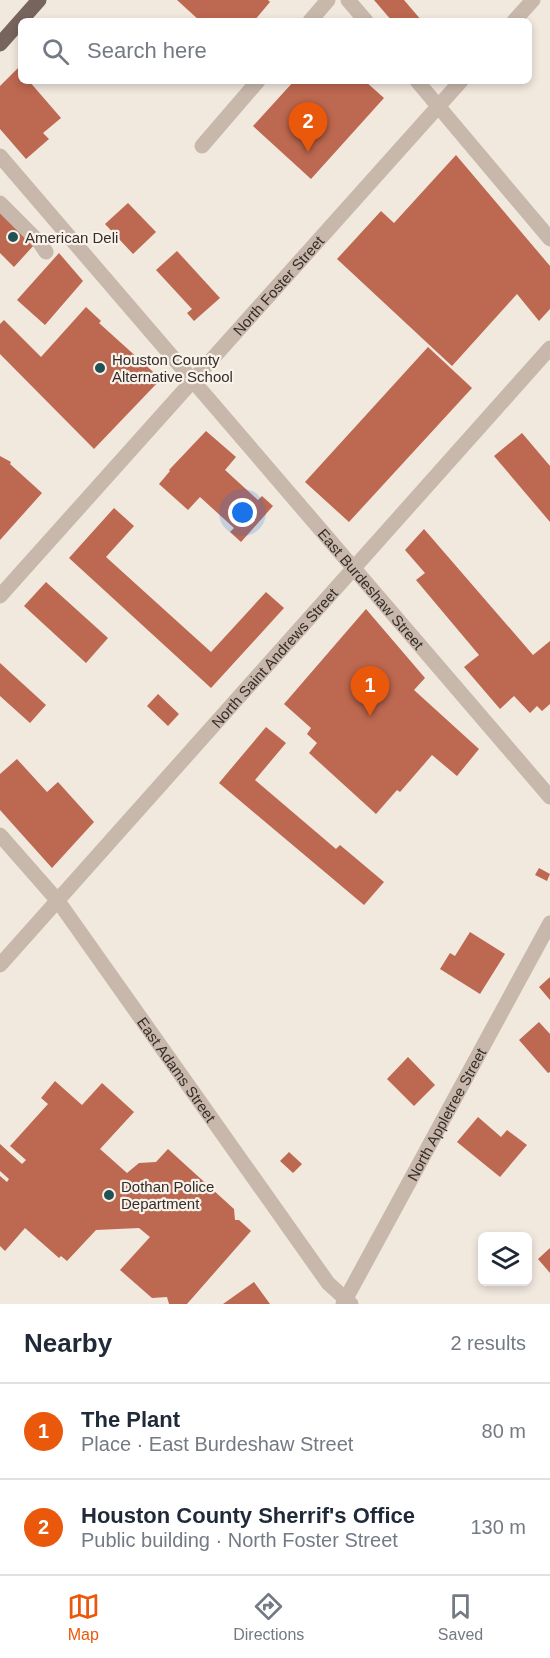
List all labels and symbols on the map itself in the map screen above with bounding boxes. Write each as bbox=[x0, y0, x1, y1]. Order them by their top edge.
pin: 2 bbox=[288, 102, 328, 152]
place label: American Deli bbox=[25, 229, 118, 246]
marker: American Deli bbox=[6, 230, 20, 244]
street label: North Foster Street bbox=[229, 231, 328, 339]
place label: Houston County Alternative School bbox=[112, 351, 233, 385]
marker: Houston County Alternative School bbox=[93, 361, 107, 375]
your location bbox=[228, 498, 257, 527]
street label: East Burdeshaw Street bbox=[315, 525, 428, 653]
street label: North Saint Andrews Street bbox=[208, 584, 341, 731]
pin: 1 bbox=[350, 666, 389, 716]
street label: East Adams Street bbox=[134, 1014, 220, 1126]
street label: North Appletree Street bbox=[403, 1044, 489, 1184]
place label: Dothan Police Department bbox=[121, 1178, 214, 1212]
marker: Dothan Police Department bbox=[102, 1188, 116, 1202]

